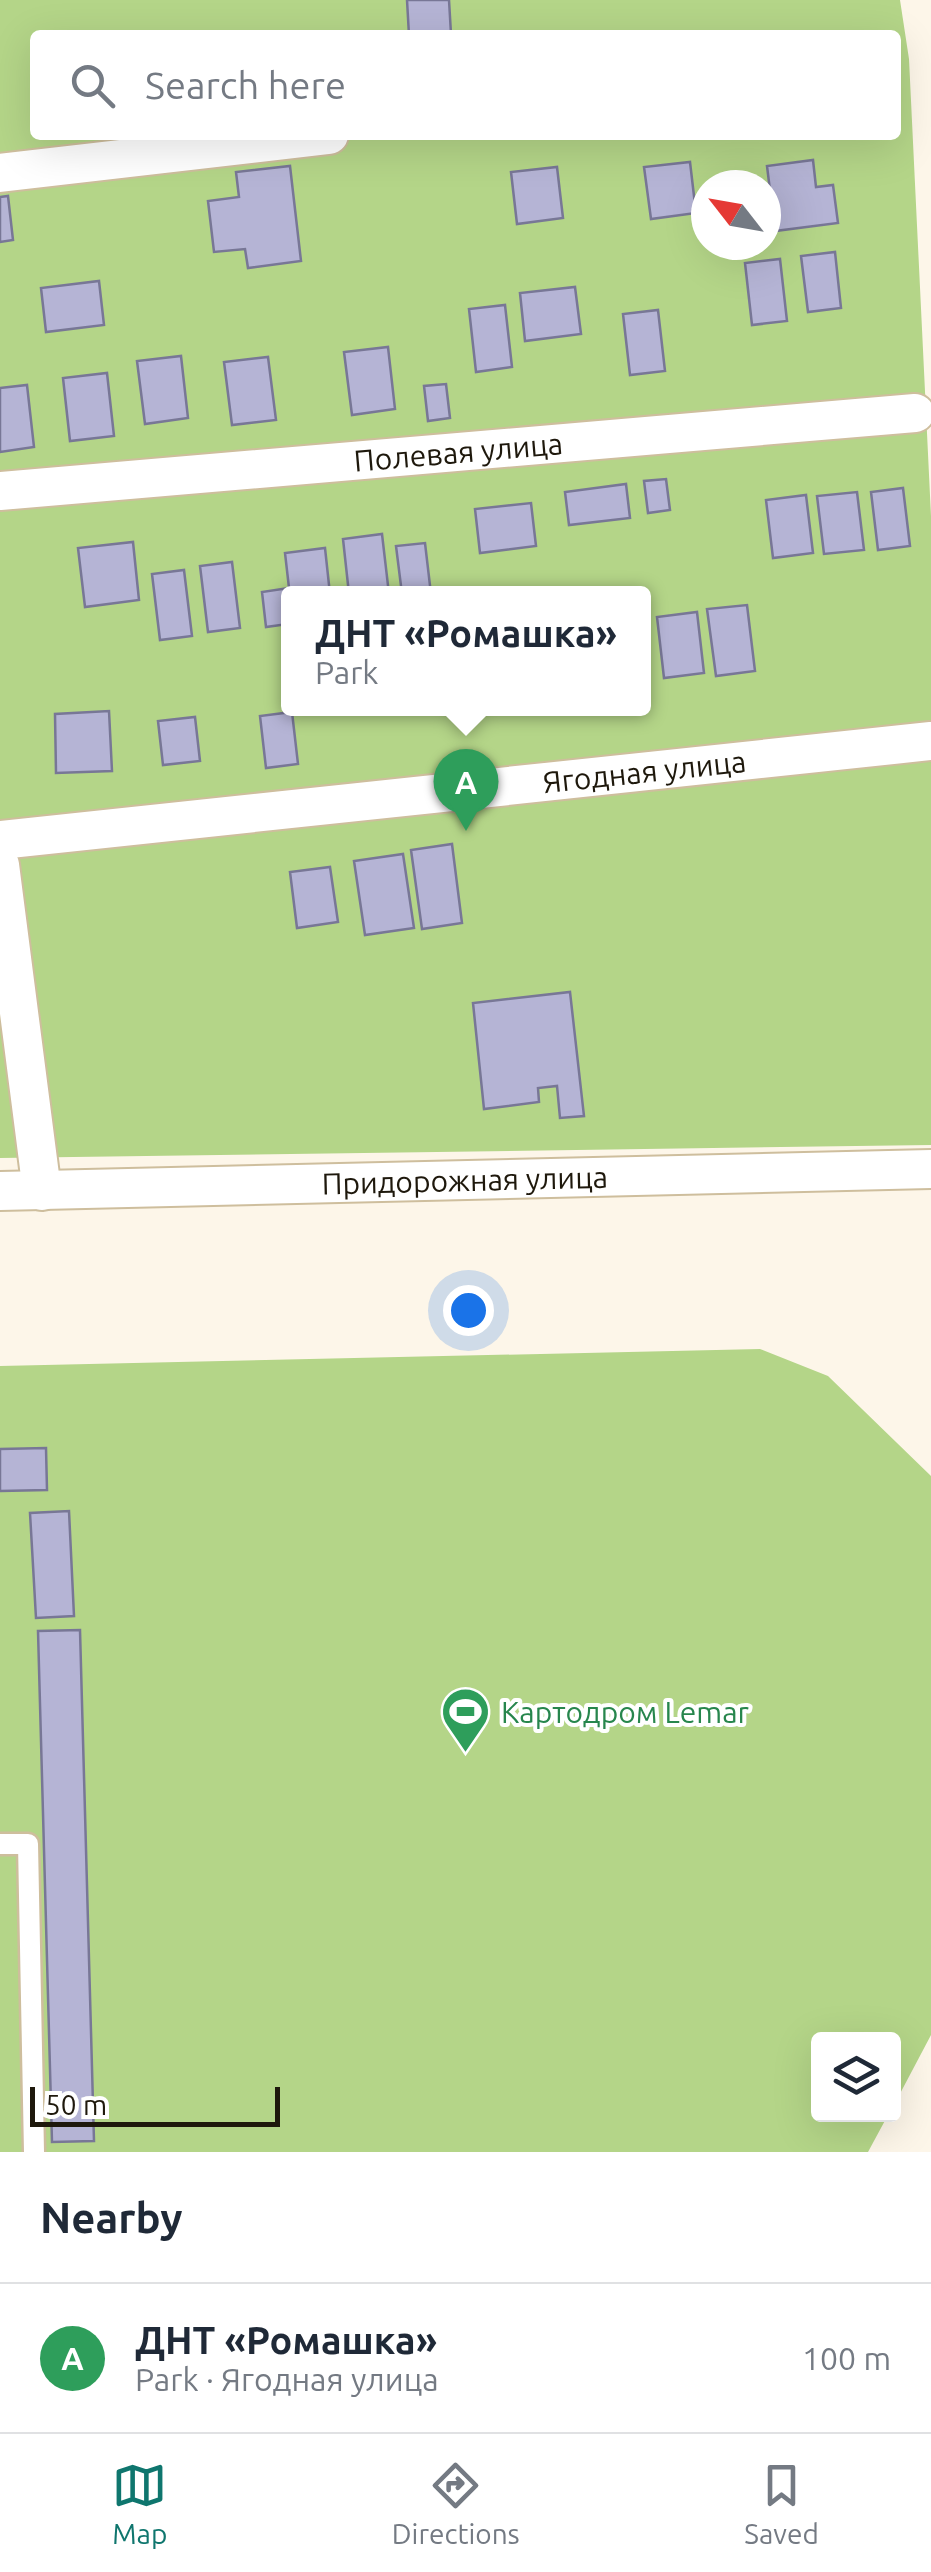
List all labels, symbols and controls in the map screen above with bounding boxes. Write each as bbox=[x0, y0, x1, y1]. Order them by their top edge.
search box bbox=[30, 30, 901, 140]
icon: search bbox=[65, 58, 120, 113]
text: Search here bbox=[145, 64, 346, 106]
north arrow bbox=[691, 170, 781, 260]
street label: Полевая улица bbox=[353, 426, 564, 478]
popup bbox=[281, 586, 651, 716]
text: ДНТ «Ромашка» bbox=[315, 612, 617, 654]
text: Park bbox=[315, 654, 379, 690]
street label: Ягодная улица bbox=[541, 744, 748, 799]
pin: A bbox=[434, 748, 498, 831]
street label: Придорожная улица bbox=[321, 1160, 608, 1200]
your location bbox=[443, 1285, 494, 1336]
sports icon: Картодром Lemar bbox=[440, 1686, 492, 1754]
place label: Картодром Lemar bbox=[501, 1695, 750, 1729]
map controls bbox=[811, 2032, 901, 2122]
button: layers bbox=[811, 2032, 901, 2122]
scale bar bbox=[30, 2082, 280, 2126]
text: 50 m bbox=[45, 2089, 107, 2120]
text: Nearby bbox=[40, 2194, 183, 2241]
text: ДНТ «Ромашка» bbox=[135, 2319, 437, 2361]
text: A bbox=[61, 2340, 84, 2376]
text: 100 m bbox=[802, 2340, 891, 2376]
text: Park · Ягодная улица bbox=[135, 2361, 439, 2397]
tab: Map bbox=[112, 2458, 167, 2549]
tab: Directions bbox=[392, 2458, 520, 2549]
tab: Saved bbox=[744, 2458, 819, 2549]

